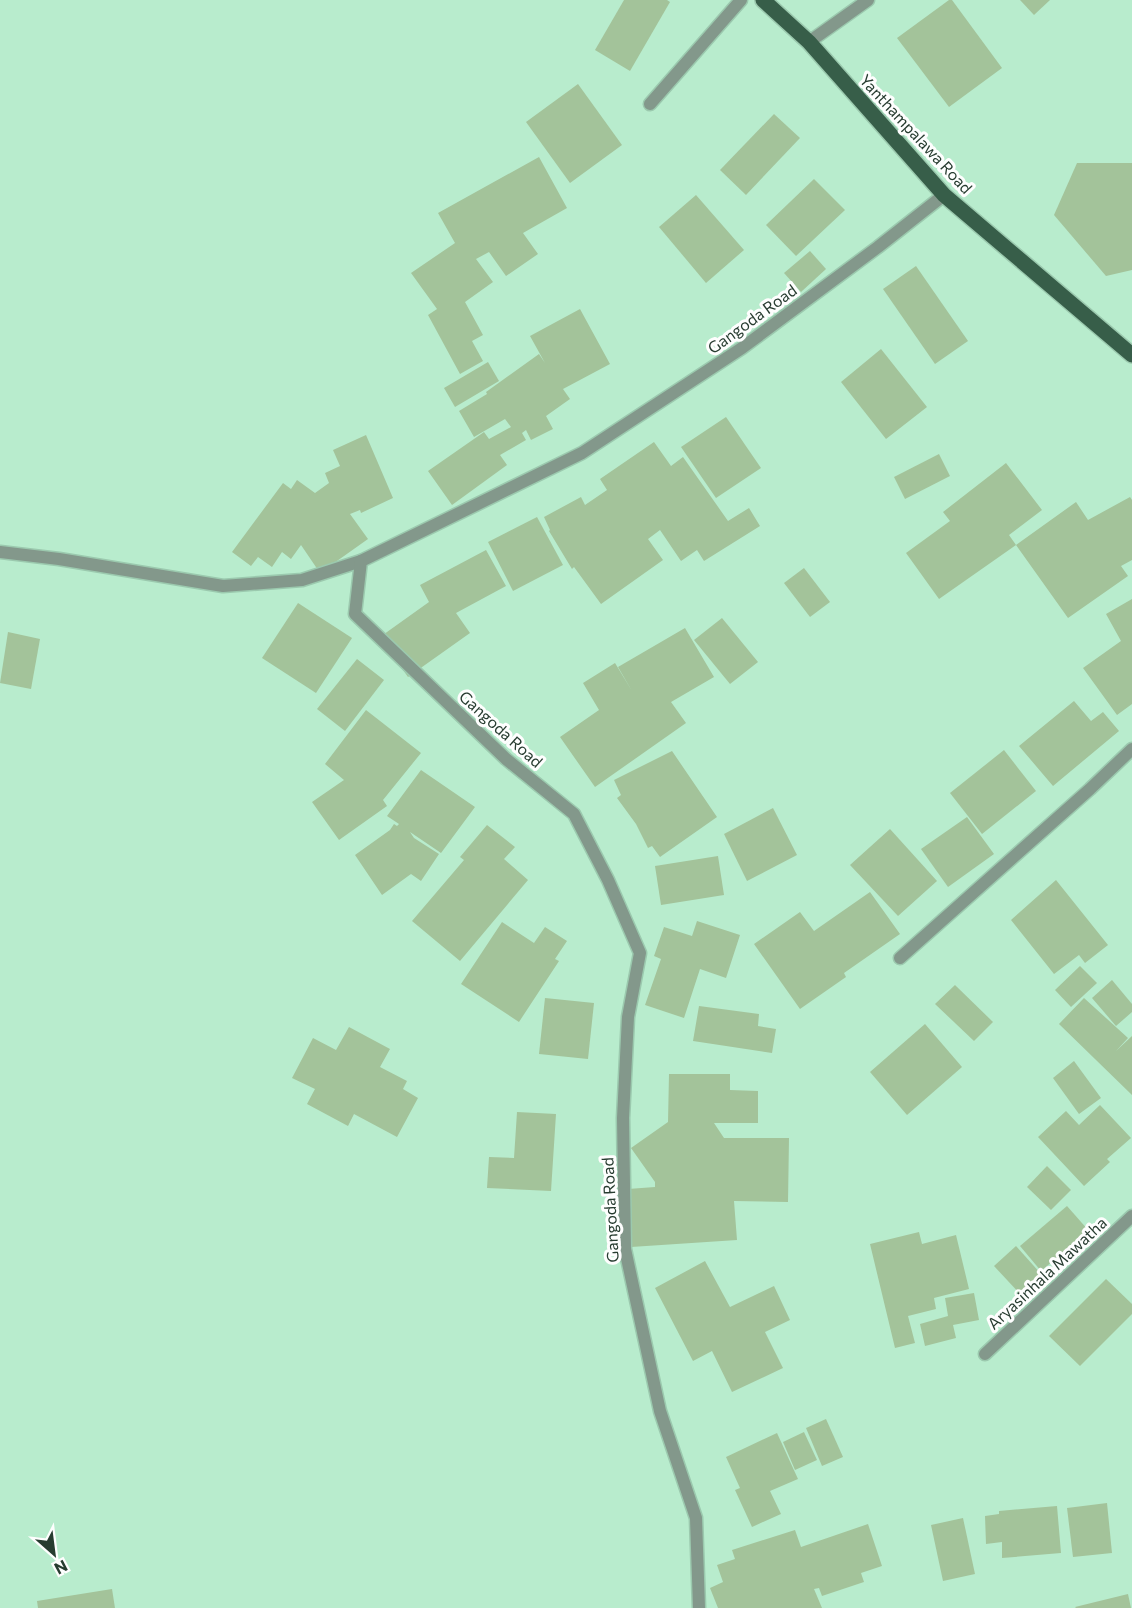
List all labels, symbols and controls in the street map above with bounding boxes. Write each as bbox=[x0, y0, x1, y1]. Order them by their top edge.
street label: Yanthampalawa Road bbox=[856, 70, 976, 197]
street label: Gangoda Road bbox=[703, 280, 800, 357]
street label: Gangoda Road bbox=[456, 686, 547, 771]
street label: Gangoda Road bbox=[597, 1157, 622, 1263]
street label: Aryasinhala Mawatha bbox=[983, 1213, 1110, 1333]
north arrow bbox=[24, 1524, 84, 1584]
text: N bbox=[52, 1556, 71, 1579]

